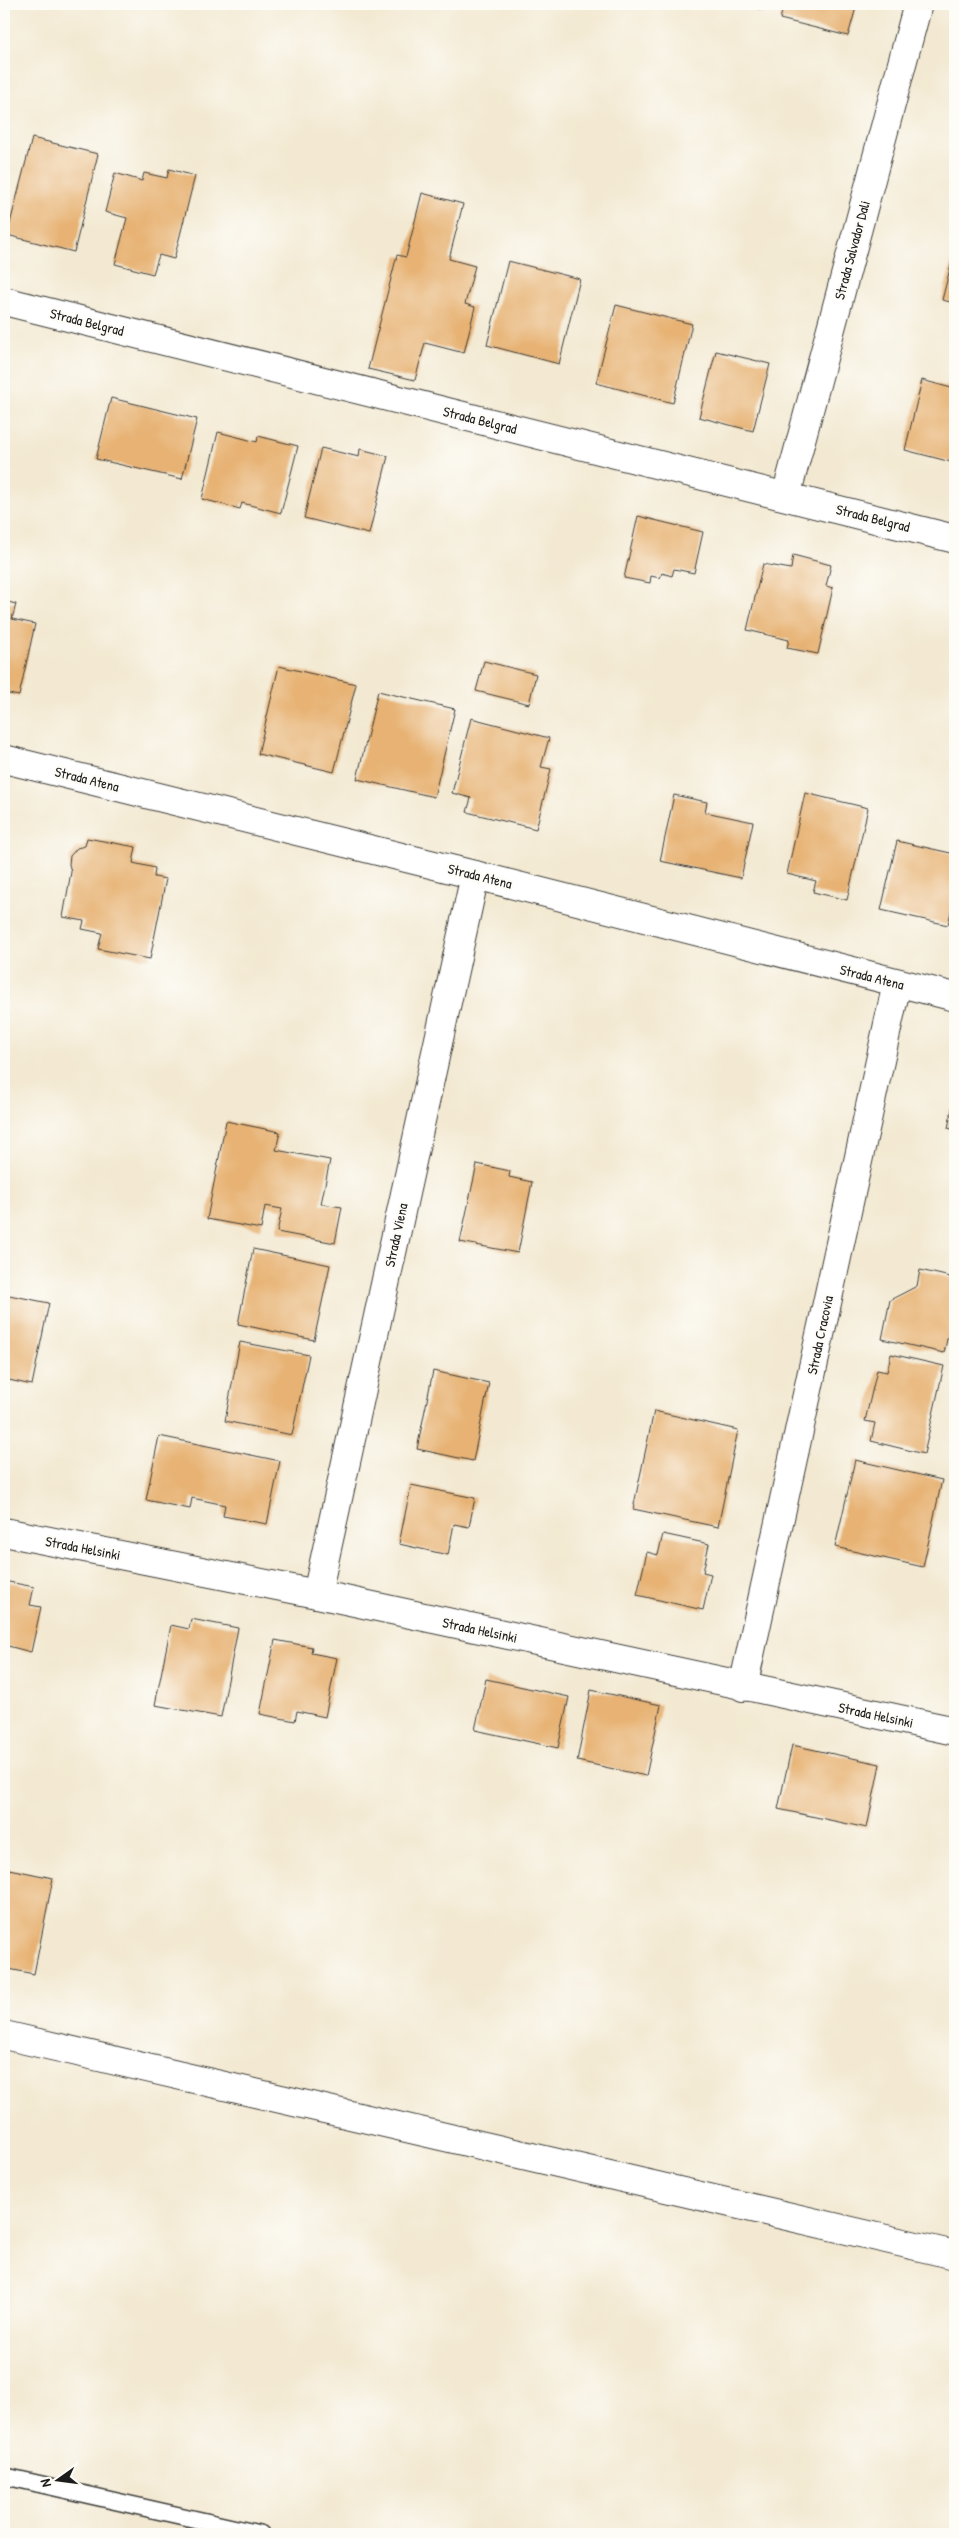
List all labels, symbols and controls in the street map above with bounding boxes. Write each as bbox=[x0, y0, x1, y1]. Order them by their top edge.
street label: Strada Salvador Dali bbox=[829, 198, 874, 301]
street label: Strada Belgrad bbox=[48, 303, 126, 341]
street label: Strada Belgrad bbox=[441, 401, 519, 439]
street label: Strada Belgrad bbox=[834, 499, 912, 537]
street label: Strada Atena bbox=[53, 761, 122, 796]
street label: Strada Atena bbox=[446, 858, 515, 893]
street label: Strada Atena bbox=[838, 959, 907, 994]
street label: Strada Viena bbox=[379, 1201, 412, 1269]
street label: Strada Cracovia bbox=[802, 1293, 837, 1376]
street label: Strada Helsinki bbox=[44, 1531, 122, 1564]
street label: Strada Helsinki bbox=[441, 1612, 519, 1647]
street label: Strada Helsinki bbox=[837, 1697, 915, 1732]
north arrow bbox=[32, 2456, 82, 2506]
text: N bbox=[35, 2477, 55, 2489]

